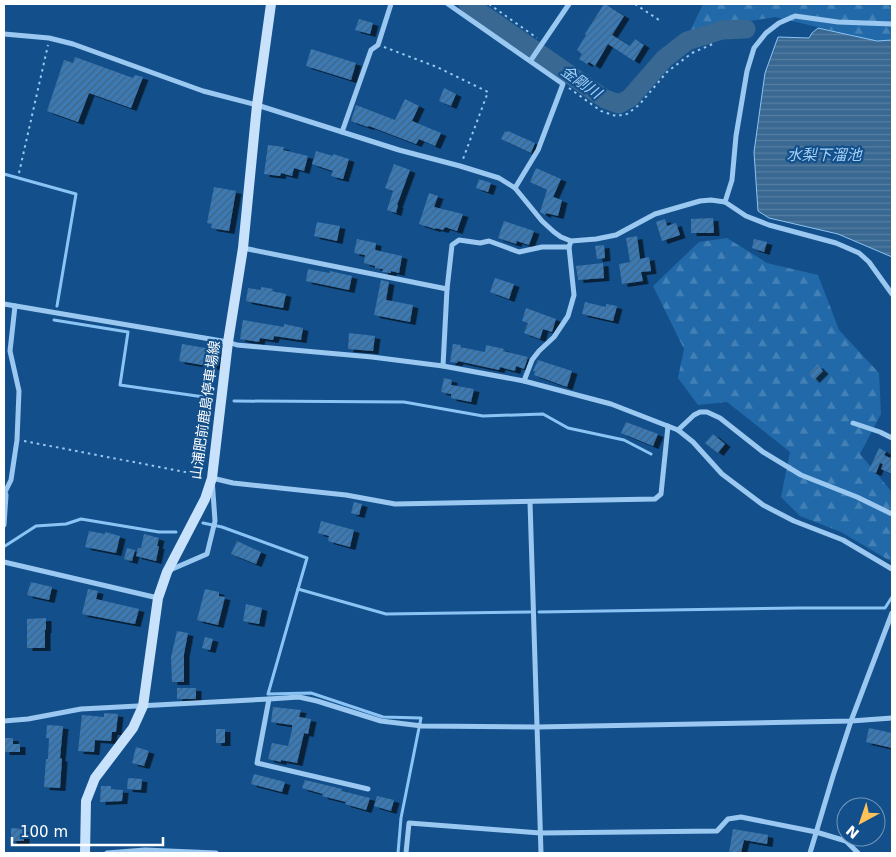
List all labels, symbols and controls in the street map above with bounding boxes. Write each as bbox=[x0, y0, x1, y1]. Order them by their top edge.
water label: 金剛川 bbox=[557, 62, 606, 103]
water label: 水梨下溜池 bbox=[786, 146, 863, 164]
street label: 山浦肥前鹿島停車場線 bbox=[187, 340, 223, 480]
north arrow bbox=[836, 797, 886, 847]
scale bar bbox=[12, 814, 164, 846]
text: N bbox=[843, 822, 862, 842]
text: 100 m bbox=[20, 823, 68, 841]

